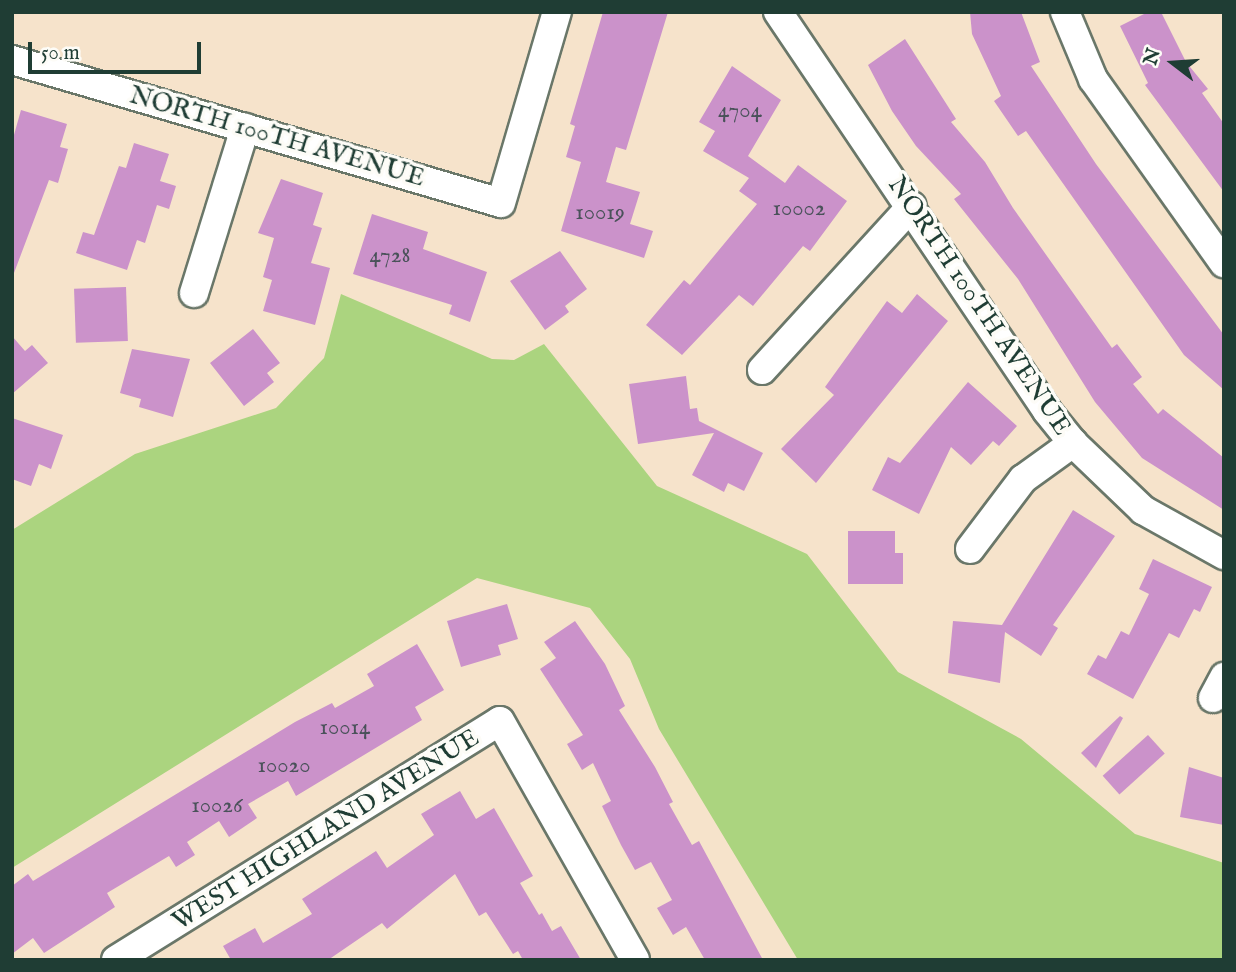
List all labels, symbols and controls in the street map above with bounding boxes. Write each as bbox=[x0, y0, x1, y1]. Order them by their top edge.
scale bar bbox=[32, 28, 205, 72]
north arrow bbox=[1138, 28, 1208, 98]
text: 50 m bbox=[41, 40, 80, 67]
text: N bbox=[1139, 45, 1167, 68]
street label: NORTH 100TH AVENUE bbox=[126, 80, 428, 194]
house number: 4704 bbox=[718, 97, 762, 125]
street label: NORTH 100TH AVENUE bbox=[881, 171, 1077, 441]
house number: 10002 bbox=[772, 195, 826, 223]
house number: 10019 bbox=[575, 199, 625, 227]
house number: 4728 bbox=[369, 242, 411, 270]
house number: 10014 bbox=[320, 714, 370, 742]
street label: WEST HIGHLAND AVENUE bbox=[167, 722, 485, 938]
house number: 10020 bbox=[257, 752, 311, 780]
house number: 10026 bbox=[191, 792, 243, 820]

